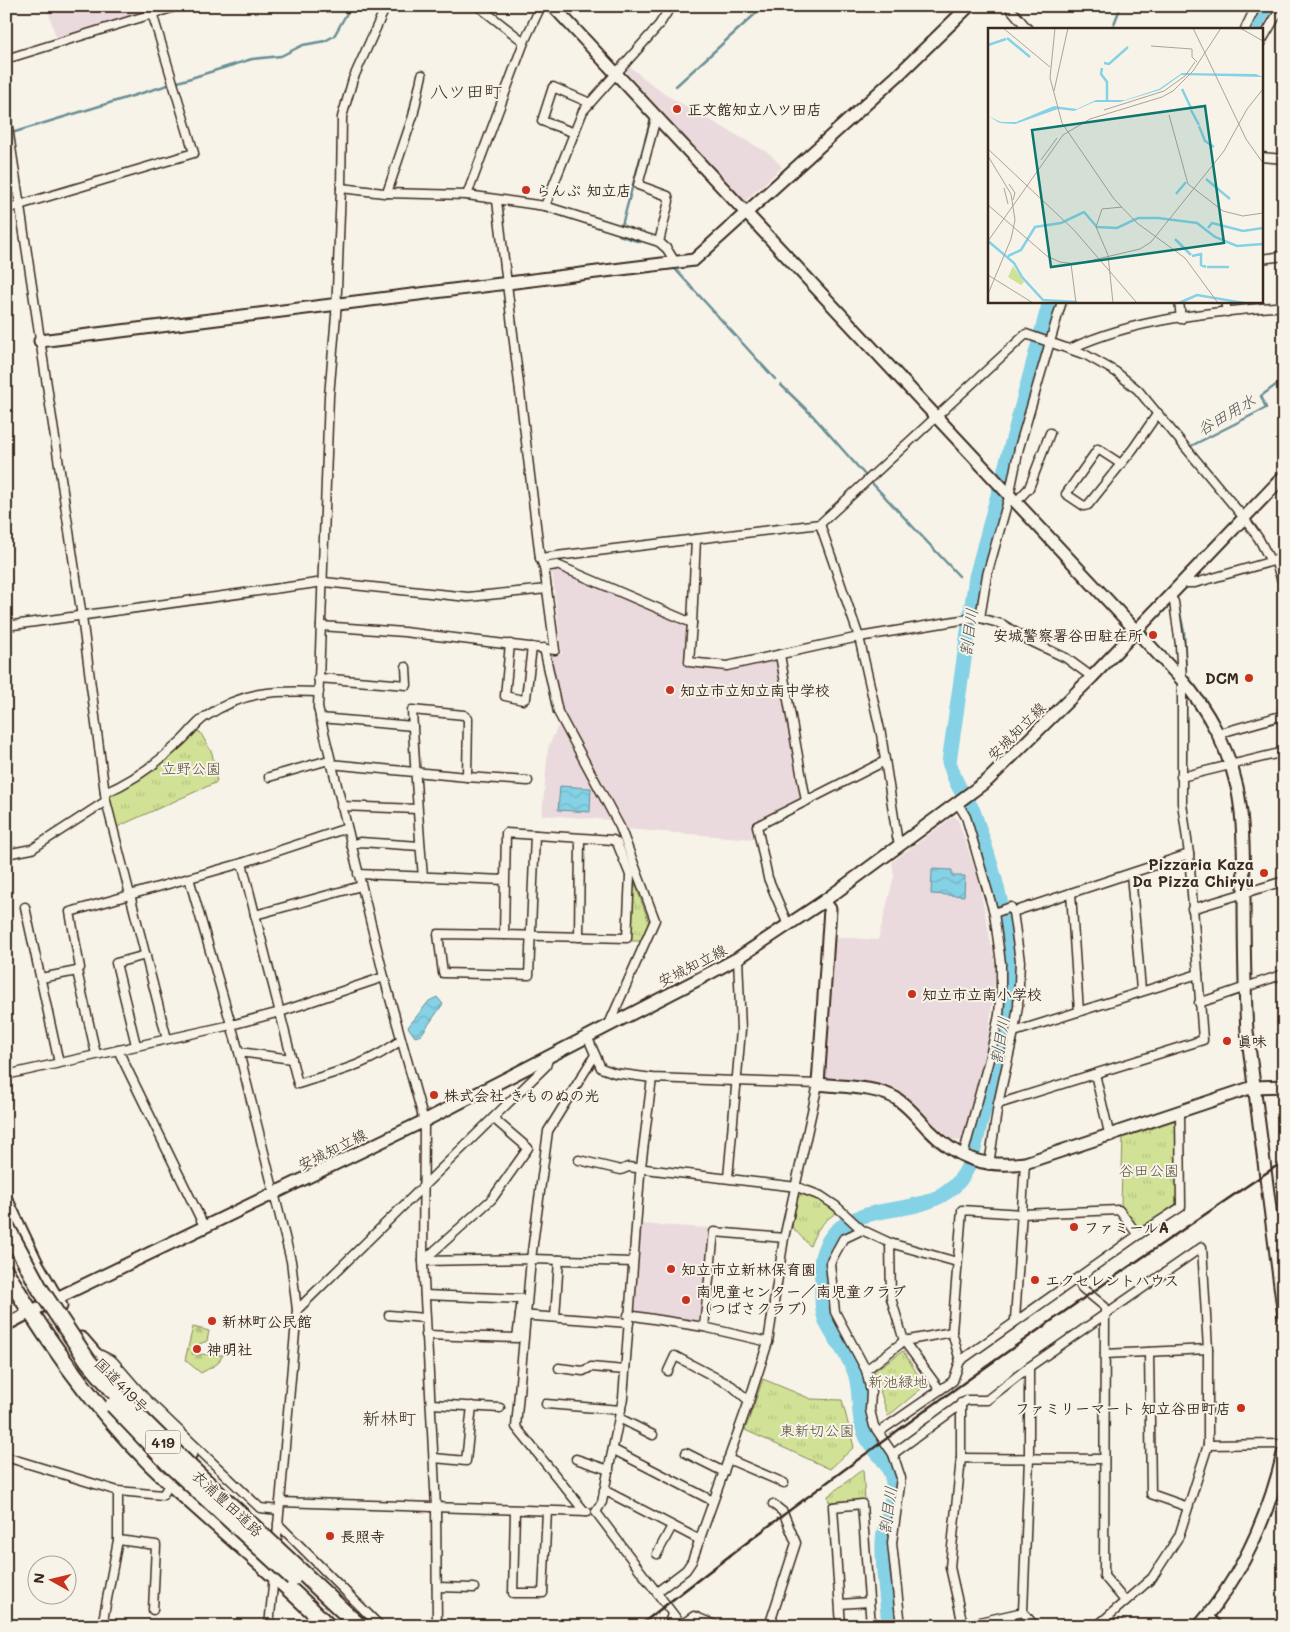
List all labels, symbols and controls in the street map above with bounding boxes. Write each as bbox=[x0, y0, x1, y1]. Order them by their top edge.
inset map bbox=[988, 28, 1262, 302]
district label: 八ツ田町 bbox=[430, 79, 502, 103]
place label: 正文館知立八ツ田店 bbox=[687, 99, 822, 119]
marker: 正文館知立八ツ田店 bbox=[671, 103, 683, 115]
place label: らんぷ 知立店 bbox=[536, 180, 631, 200]
marker: らんぷ 知立店 bbox=[520, 184, 532, 196]
water label: 谷田用水 bbox=[1193, 389, 1259, 439]
water label: 割目川 bbox=[954, 607, 982, 657]
place label: 安城警察署谷田駐在所 bbox=[993, 625, 1143, 645]
marker: 安城警察署谷田駐在所 bbox=[1147, 629, 1159, 641]
place label: DCM bbox=[1205, 668, 1239, 688]
marker: DCM bbox=[1243, 672, 1255, 684]
place label: 知立市立知立南中学校 bbox=[680, 680, 830, 700]
marker: 知立市立知立南中学校 bbox=[664, 684, 676, 696]
street label: 安城知立線 bbox=[982, 697, 1050, 765]
park label: 立野公園 bbox=[161, 758, 221, 778]
place label: Pizzaria Kaza Da Pizza Chiryu bbox=[1132, 854, 1254, 891]
marker: Pizzaria Kaza Da Pizza Chiryu bbox=[1258, 867, 1270, 879]
street label: 安城知立線 bbox=[654, 939, 730, 991]
place label: 知立市立南小学校 bbox=[922, 984, 1042, 1004]
marker: 知立市立南小学校 bbox=[906, 988, 918, 1000]
water label: 割目川 bbox=[984, 1015, 1014, 1065]
place label: 眞味 bbox=[1237, 1031, 1267, 1051]
marker: 眞味 bbox=[1221, 1035, 1233, 1047]
place label: 株式会社 きものぬの光 bbox=[444, 1085, 599, 1105]
marker: 株式会社 きものぬの光 bbox=[428, 1089, 440, 1101]
street label: 安城知立線 bbox=[294, 1124, 370, 1174]
park label: 谷田公園 bbox=[1119, 1160, 1179, 1180]
place label: ファミールA bbox=[1084, 1217, 1169, 1237]
marker: ファミールA bbox=[1068, 1221, 1080, 1233]
place label: 知立市立新林保育園 bbox=[681, 1259, 816, 1279]
marker: 知立市立新林保育園 bbox=[665, 1263, 677, 1275]
place label: エクセレントハウス bbox=[1045, 1270, 1179, 1290]
marker: エクセレントハウス bbox=[1029, 1274, 1041, 1286]
place label: 南児童センター／南児童クラブ （つばさクラブ） bbox=[696, 1281, 906, 1318]
marker: 南児童センター／南児童クラブ （つばさクラブ） bbox=[680, 1294, 692, 1306]
place label: 新林町公民館 bbox=[222, 1311, 312, 1331]
marker: 新林町公民館 bbox=[206, 1315, 218, 1327]
place label: 神明社 bbox=[207, 1339, 252, 1359]
marker: 神明社 bbox=[191, 1343, 203, 1355]
street label: 国道419号 bbox=[91, 1353, 153, 1417]
park label: 新池緑地 bbox=[868, 1371, 928, 1391]
place label: ファミリーマート 知立谷田町店 bbox=[1015, 1398, 1231, 1418]
marker: ファミリーマート 知立谷田町店 bbox=[1235, 1402, 1247, 1414]
district label: 新林町 bbox=[362, 1406, 416, 1430]
park label: 東新切公園 bbox=[779, 1420, 855, 1440]
road number: 419 bbox=[146, 1430, 180, 1454]
street label: 衣浦豊田道路 bbox=[188, 1465, 268, 1541]
water label: 割目川 bbox=[873, 1485, 901, 1535]
place label: 長照寺 bbox=[340, 1526, 385, 1546]
marker: 長照寺 bbox=[324, 1530, 336, 1542]
north arrow bbox=[28, 1554, 78, 1604]
text: N bbox=[28, 1572, 49, 1585]

